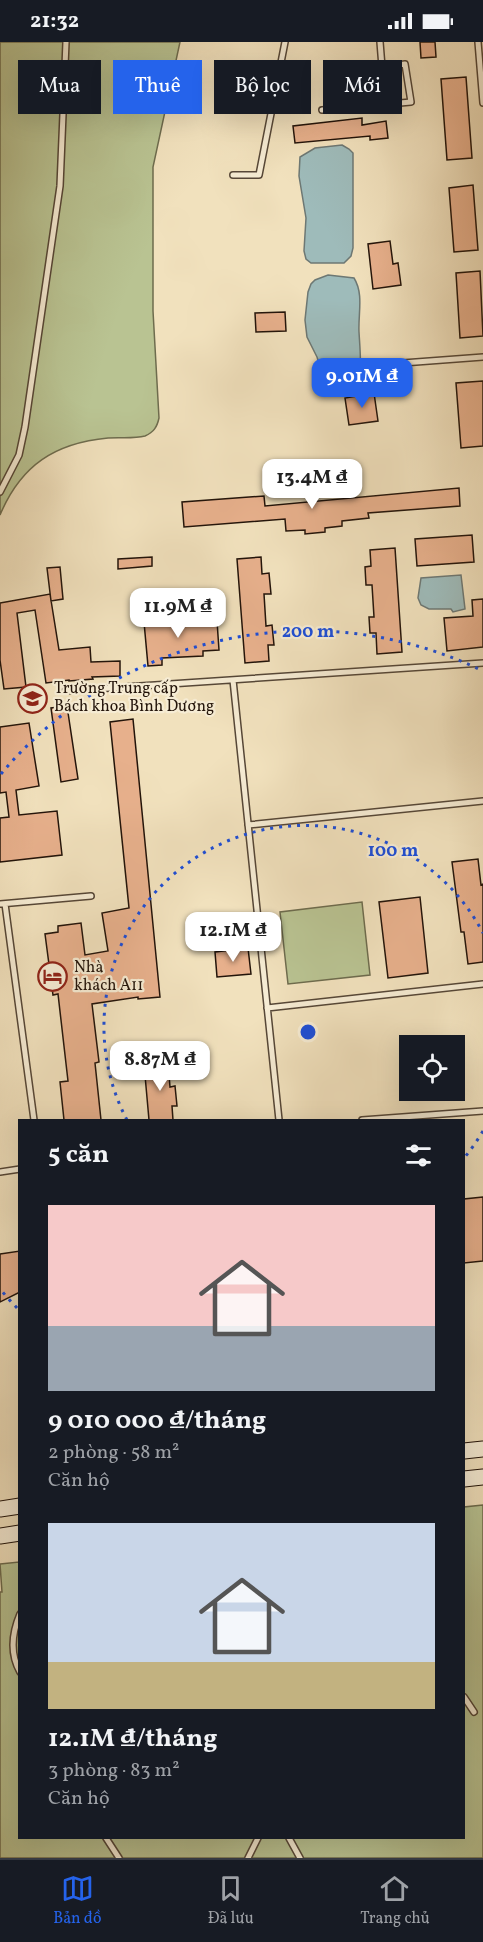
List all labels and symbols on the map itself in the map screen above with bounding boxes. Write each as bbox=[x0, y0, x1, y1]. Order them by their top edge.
pin: 9.01M ₫ bbox=[307, 358, 417, 409]
pin: 13.4M ₫ bbox=[257, 459, 367, 510]
pin: 11.9M ₫ bbox=[123, 588, 233, 639]
text: 200 m bbox=[282, 620, 334, 645]
place label: Trường Trung cấp Bách khoa Bình Dương bbox=[54, 678, 214, 718]
school or university icon: Trường Trung cấp Bách khoa Bình Dương bbox=[17, 682, 49, 714]
text: 100 m bbox=[368, 839, 418, 864]
pin: 12.1M ₫ bbox=[178, 912, 288, 963]
place label: Nhà khách A11 bbox=[74, 957, 143, 997]
hotel icon: Nhà khách A11 bbox=[37, 961, 69, 993]
centre of rings bbox=[298, 1022, 318, 1042]
pin: 8.87M ₫ bbox=[105, 1041, 215, 1092]

